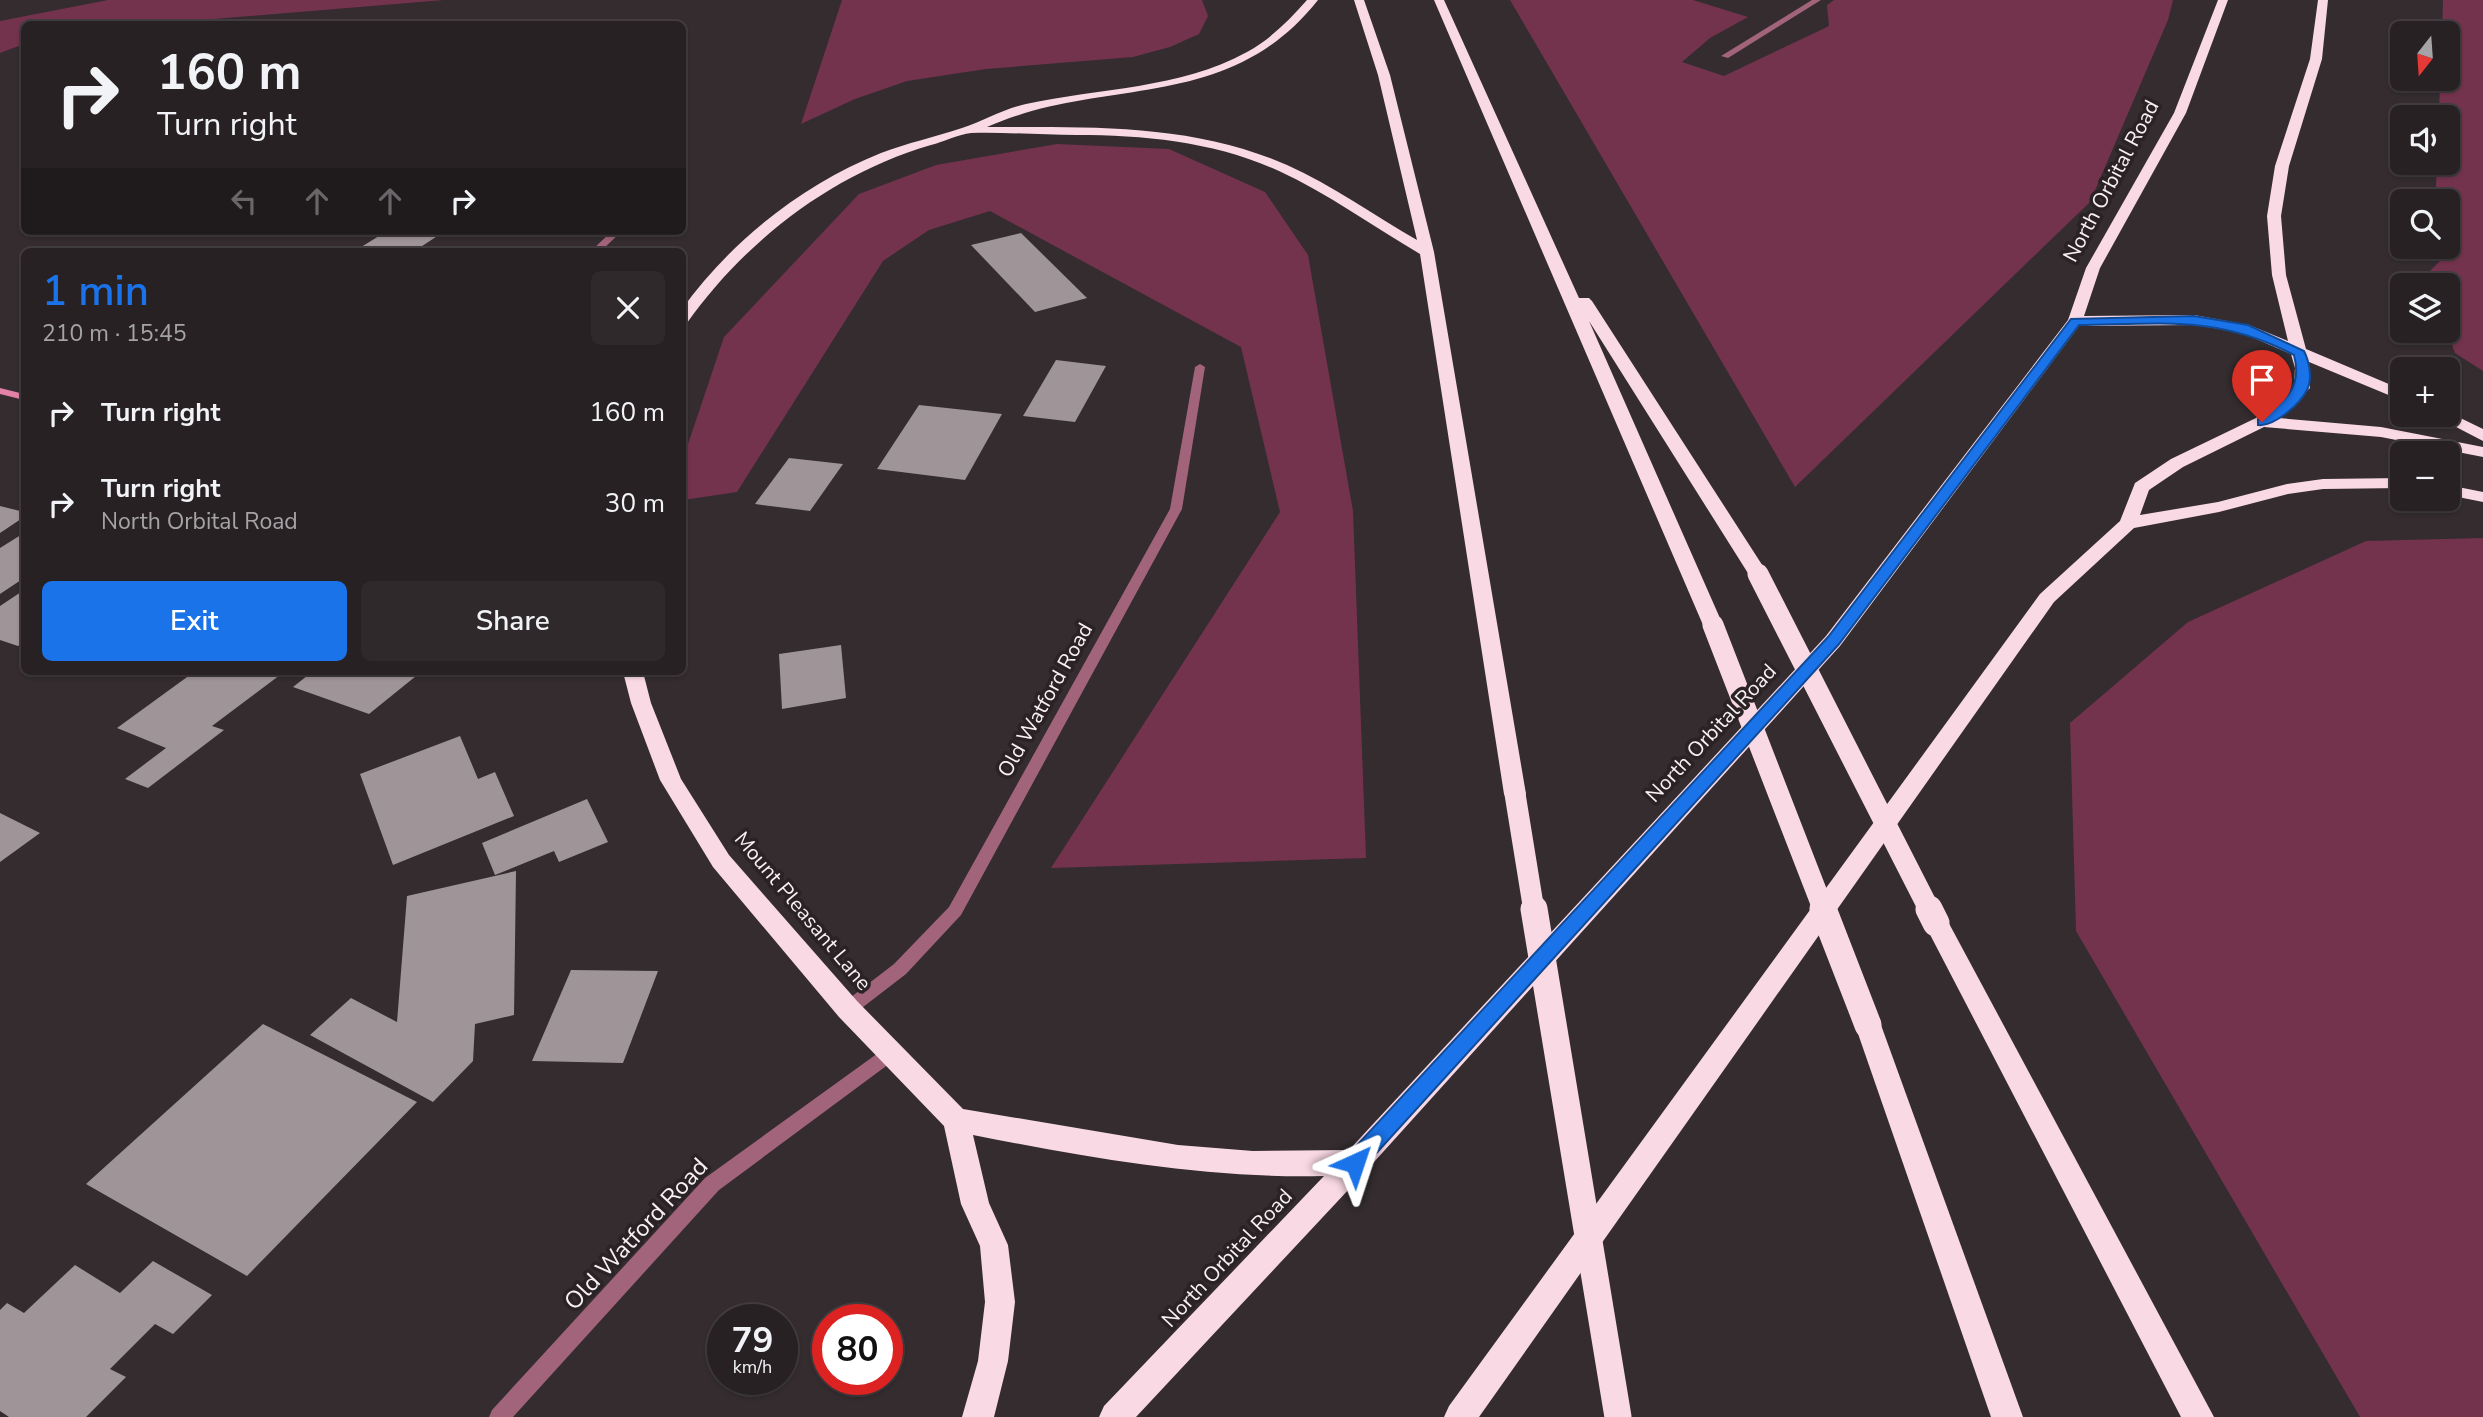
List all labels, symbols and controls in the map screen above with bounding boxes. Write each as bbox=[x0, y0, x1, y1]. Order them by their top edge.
north arrow bbox=[2390, 21, 2460, 91]
map controls bbox=[2390, 21, 2460, 511]
text: 160 m bbox=[157, 39, 301, 106]
icon: right bbox=[42, 49, 133, 140]
street label: North Orbital Road bbox=[2056, 95, 2166, 267]
text: Turn right bbox=[157, 103, 297, 146]
button: sound bbox=[2390, 105, 2460, 175]
icon: left bbox=[225, 182, 263, 220]
icon: ahead bbox=[298, 182, 336, 220]
icon: ahead bbox=[371, 182, 409, 220]
icon: right bbox=[444, 182, 482, 220]
button: search bbox=[2390, 189, 2460, 259]
text: 1 min bbox=[42, 263, 149, 320]
button: close bbox=[591, 271, 665, 345]
button: layers bbox=[2390, 273, 2460, 343]
text: 210 m · 15:45 bbox=[42, 318, 187, 349]
pin bbox=[2232, 350, 2292, 422]
button: + bbox=[2390, 357, 2460, 427]
icon: arrive bbox=[2243, 361, 2281, 399]
icon: right bbox=[42, 394, 80, 432]
text: Turn right bbox=[101, 395, 220, 430]
text: 160 m bbox=[589, 395, 665, 430]
button: − bbox=[2390, 441, 2460, 511]
text: Turn right bbox=[101, 471, 220, 506]
icon: right bbox=[42, 485, 80, 523]
text: 30 m bbox=[605, 486, 665, 521]
text: North Orbital Road bbox=[101, 506, 298, 537]
button: Exit bbox=[42, 581, 347, 661]
button: Share bbox=[361, 581, 665, 661]
street label: Old Watford Road bbox=[991, 618, 1099, 782]
street label: North Orbital Road bbox=[1639, 658, 1783, 808]
street label: Mount Pleasant Lane bbox=[728, 826, 878, 996]
position arrow bbox=[1318, 1126, 1392, 1200]
street label: Old Watford Road bbox=[557, 1151, 715, 1317]
street label: North Orbital Road bbox=[1155, 1183, 1299, 1333]
speed limit sign: 80 bbox=[812, 1304, 903, 1395]
text: 79 bbox=[731, 1317, 774, 1364]
text: km/h bbox=[733, 1355, 772, 1379]

